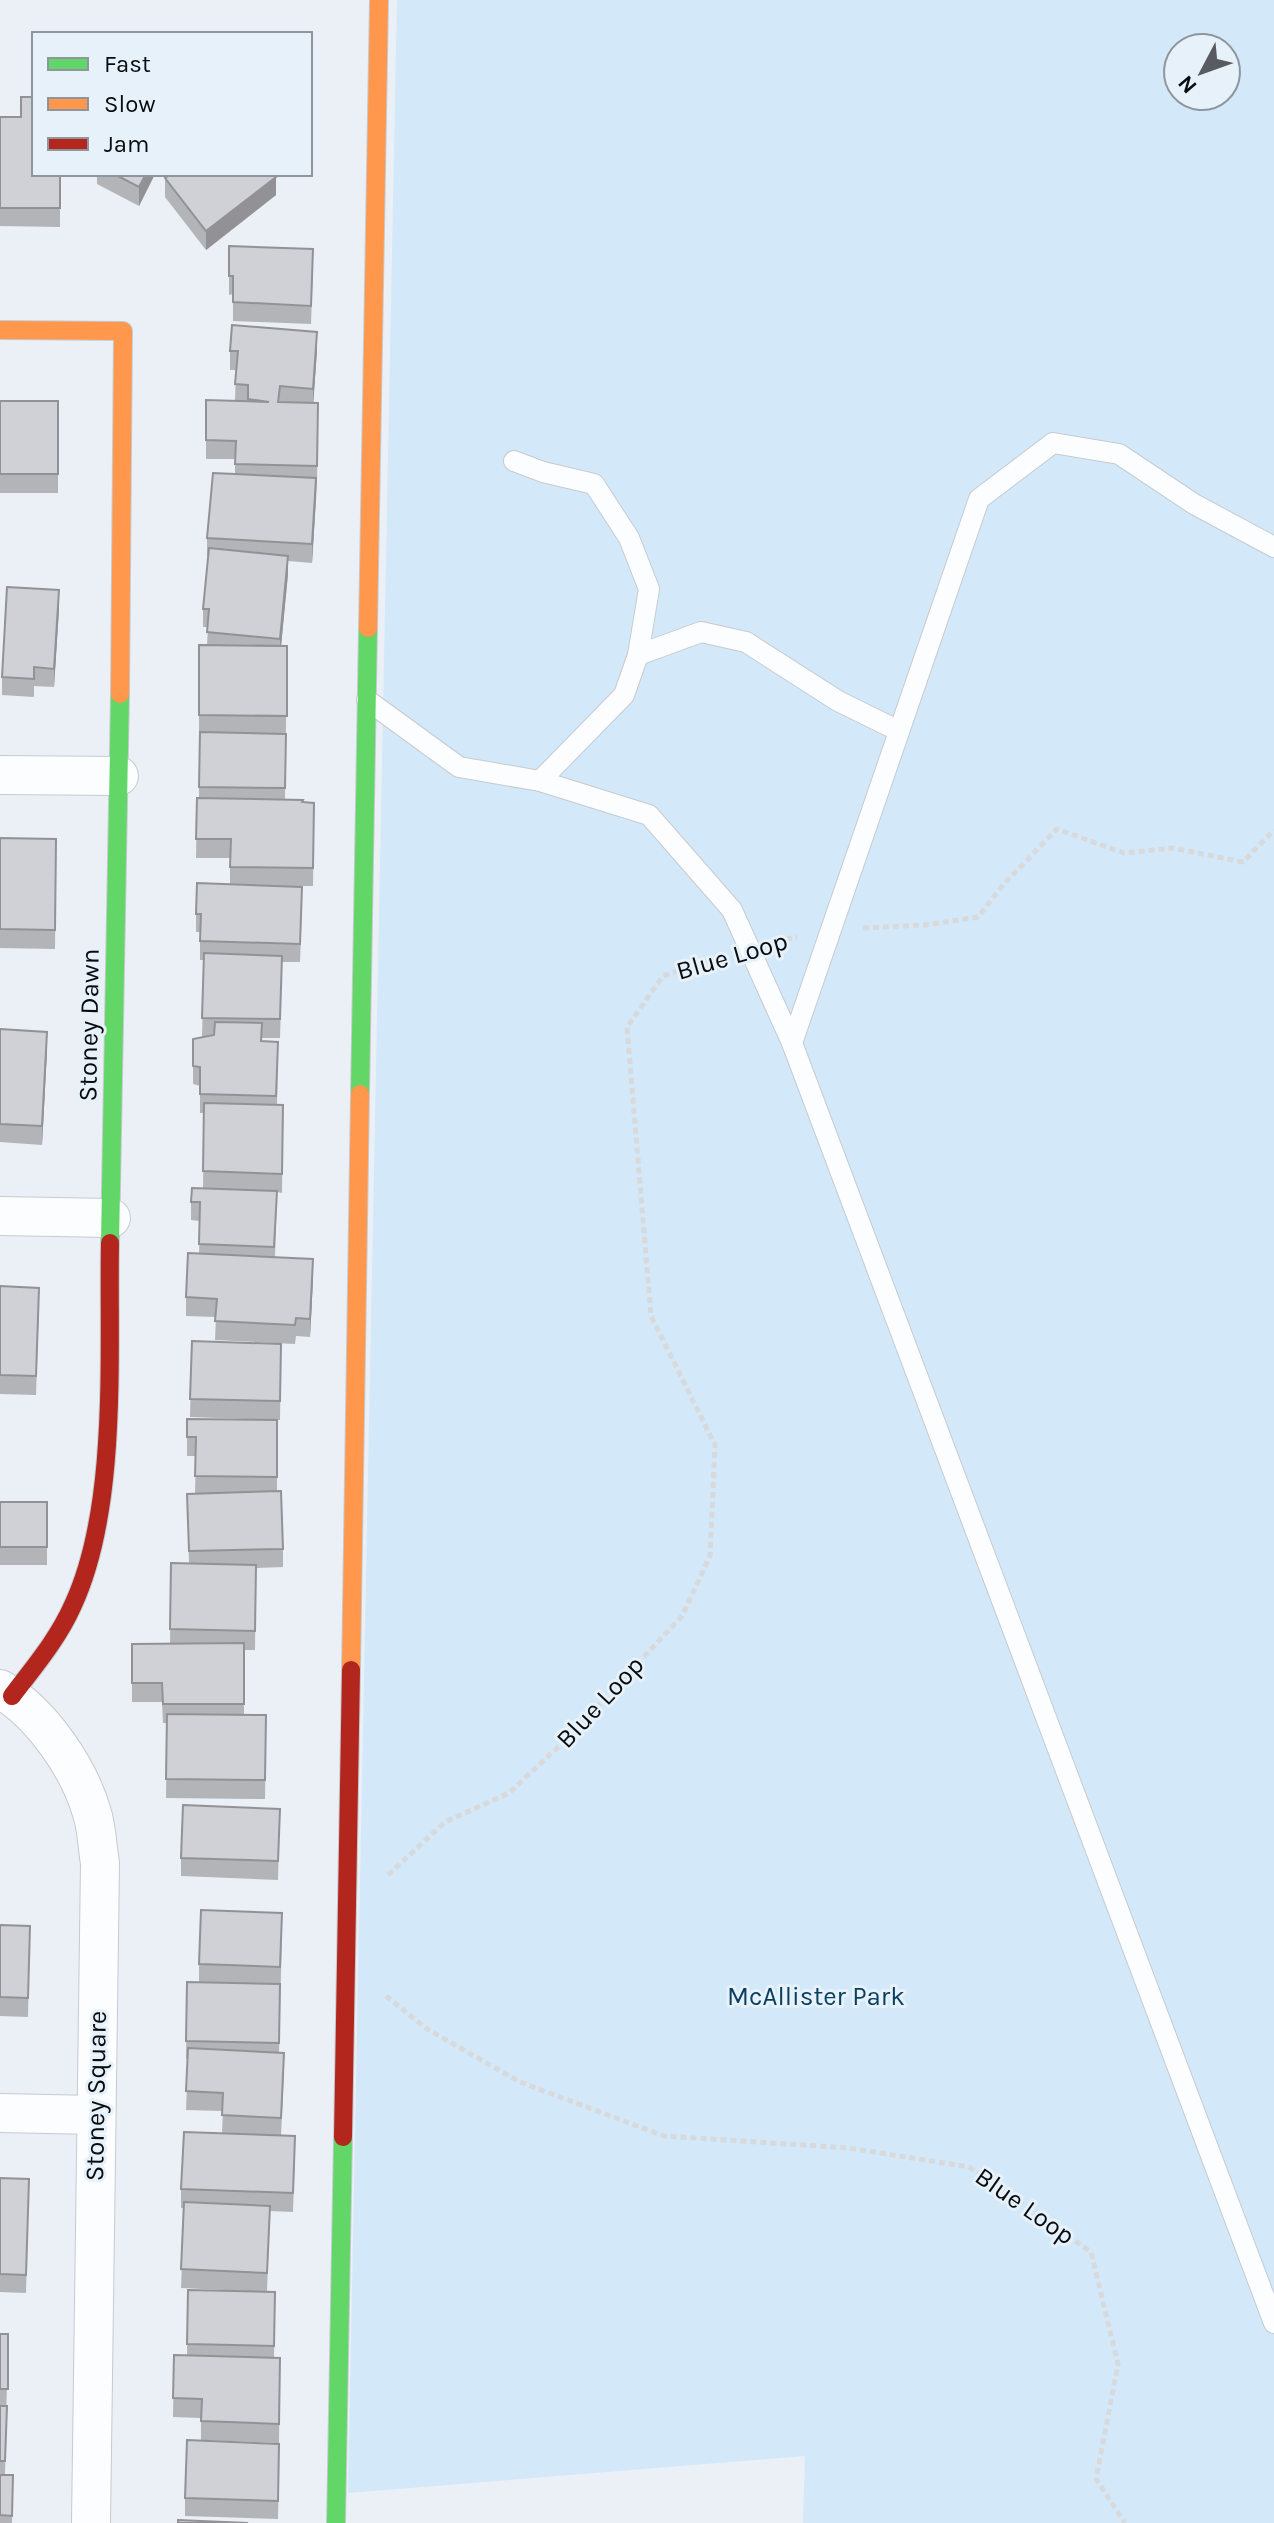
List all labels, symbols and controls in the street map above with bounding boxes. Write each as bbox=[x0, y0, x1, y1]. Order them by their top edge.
legend bbox=[32, 32, 312, 176]
north arrow bbox=[1162, 32, 1242, 112]
text: Fast bbox=[104, 50, 151, 78]
text: N bbox=[1173, 70, 1203, 99]
text: Slow bbox=[104, 90, 156, 118]
text: Jam bbox=[104, 130, 149, 158]
street label: Blue Loop bbox=[673, 925, 791, 987]
street label: Stoney Dawn bbox=[72, 948, 106, 1102]
street label: Blue Loop bbox=[550, 1650, 650, 1754]
park label: McAllister Park bbox=[727, 1981, 905, 2012]
street label: Stoney Square bbox=[79, 2010, 113, 2182]
street label: Blue Loop bbox=[969, 2160, 1081, 2252]

